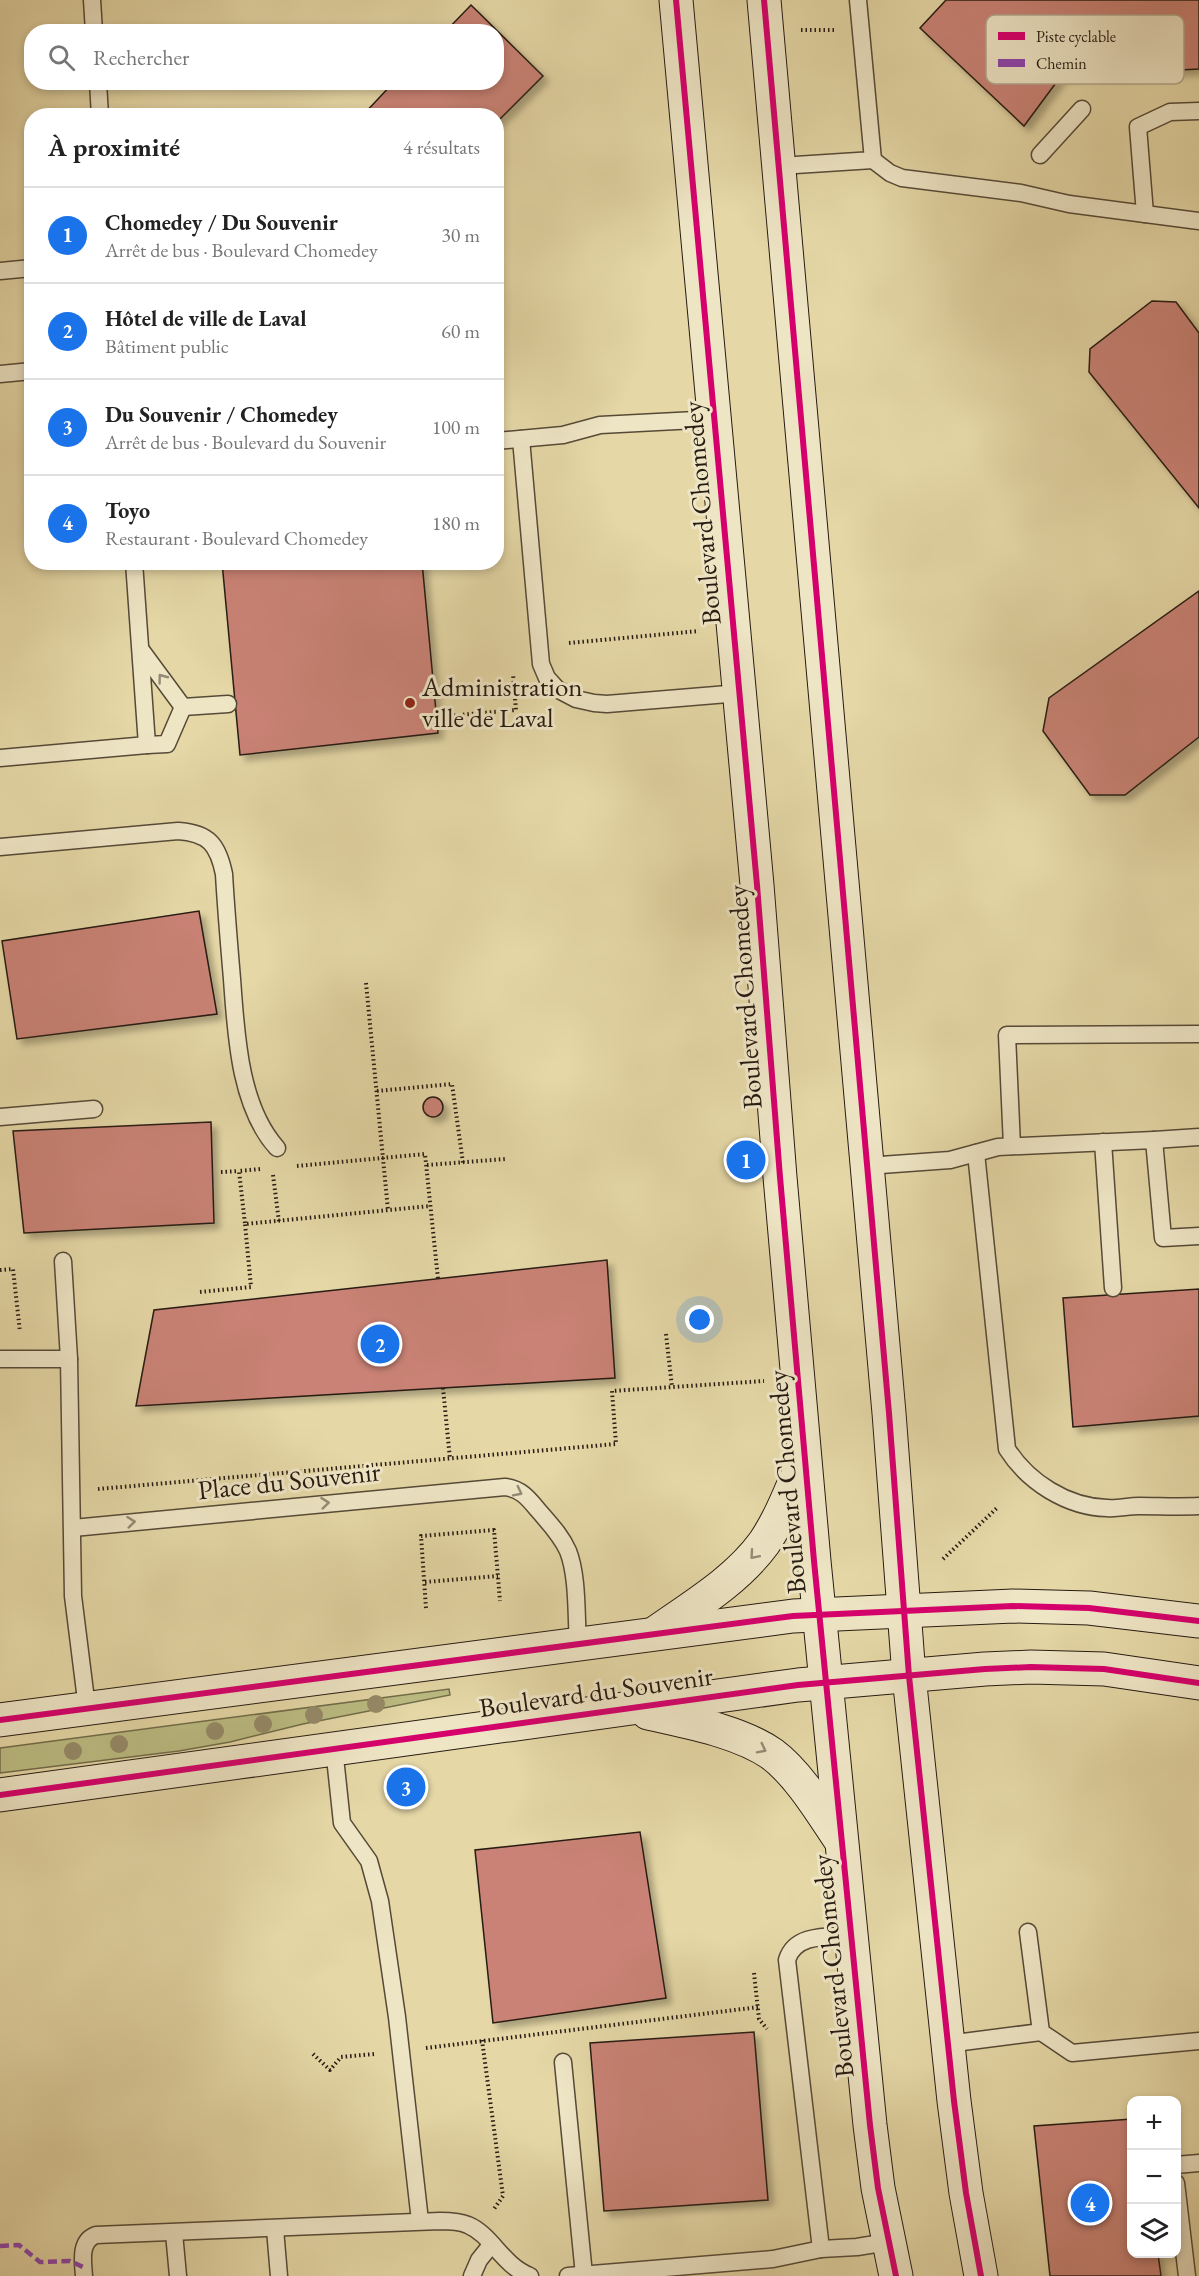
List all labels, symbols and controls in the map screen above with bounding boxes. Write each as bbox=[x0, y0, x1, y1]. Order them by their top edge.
legend bbox=[986, 15, 1184, 84]
search box bbox=[24, 24, 504, 90]
text: Piste cyclable bbox=[1036, 26, 1116, 47]
icon: search bbox=[45, 41, 78, 74]
text: Rechercher bbox=[93, 43, 189, 72]
text: Chemin bbox=[1036, 53, 1087, 74]
text: À proximité bbox=[48, 130, 180, 164]
text: 4 résultats bbox=[403, 134, 480, 160]
text: Chomedey / Du Souvenir bbox=[105, 208, 338, 237]
text: 1 bbox=[62, 222, 73, 248]
text: 30 m bbox=[441, 222, 480, 248]
text: Arrêt de bus · Boulevard Chomedey bbox=[105, 237, 378, 263]
text: Hôtel de ville de Laval bbox=[105, 304, 307, 333]
text: 2 bbox=[62, 318, 73, 344]
text: 60 m bbox=[441, 318, 480, 344]
text: Bâtiment public bbox=[105, 333, 229, 359]
text: Du Souvenir / Chomedey bbox=[105, 400, 338, 429]
street label: Boulevard Chomedey bbox=[674, 400, 729, 626]
text: 3 bbox=[62, 414, 73, 440]
text: 100 m bbox=[432, 414, 480, 440]
text: Arrêt de bus · Boulevard du Souvenir bbox=[105, 429, 386, 455]
text: Toyo bbox=[105, 496, 150, 525]
text: 4 bbox=[62, 510, 73, 536]
text: 180 m bbox=[432, 510, 480, 536]
text: Restaurant · Boulevard Chomedey bbox=[105, 525, 368, 551]
place label: Administration ville de Laval bbox=[421, 669, 583, 735]
one-way arrow bbox=[158, 674, 169, 685]
marker: Administration ville de Laval bbox=[403, 696, 417, 710]
street label: Boulevard Chomedey bbox=[719, 884, 770, 1110]
pin: 1 bbox=[726, 1138, 766, 1182]
your location bbox=[685, 1305, 714, 1334]
pin: 2 bbox=[360, 1322, 400, 1366]
street label: Boulevard Chomedey bbox=[759, 1369, 814, 1595]
street label: Place du Souvenir bbox=[196, 1454, 382, 1507]
one-way arrow bbox=[512, 1485, 523, 1497]
one-way arrow bbox=[320, 1497, 330, 1510]
one-way arrow bbox=[126, 1516, 135, 1529]
one-way arrow bbox=[750, 1548, 761, 1559]
street label: Boulevard du Souvenir bbox=[477, 1658, 715, 1725]
one-way arrow bbox=[756, 1742, 766, 1753]
pin: 3 bbox=[386, 1764, 426, 1810]
street label: Boulevard Chomedey bbox=[803, 1852, 862, 2079]
map controls bbox=[1127, 2096, 1181, 2258]
button: + bbox=[1127, 2096, 1181, 2150]
button: − bbox=[1127, 2150, 1181, 2204]
pin: 4 bbox=[1070, 2180, 1110, 2226]
button: layers bbox=[1127, 2204, 1181, 2258]

